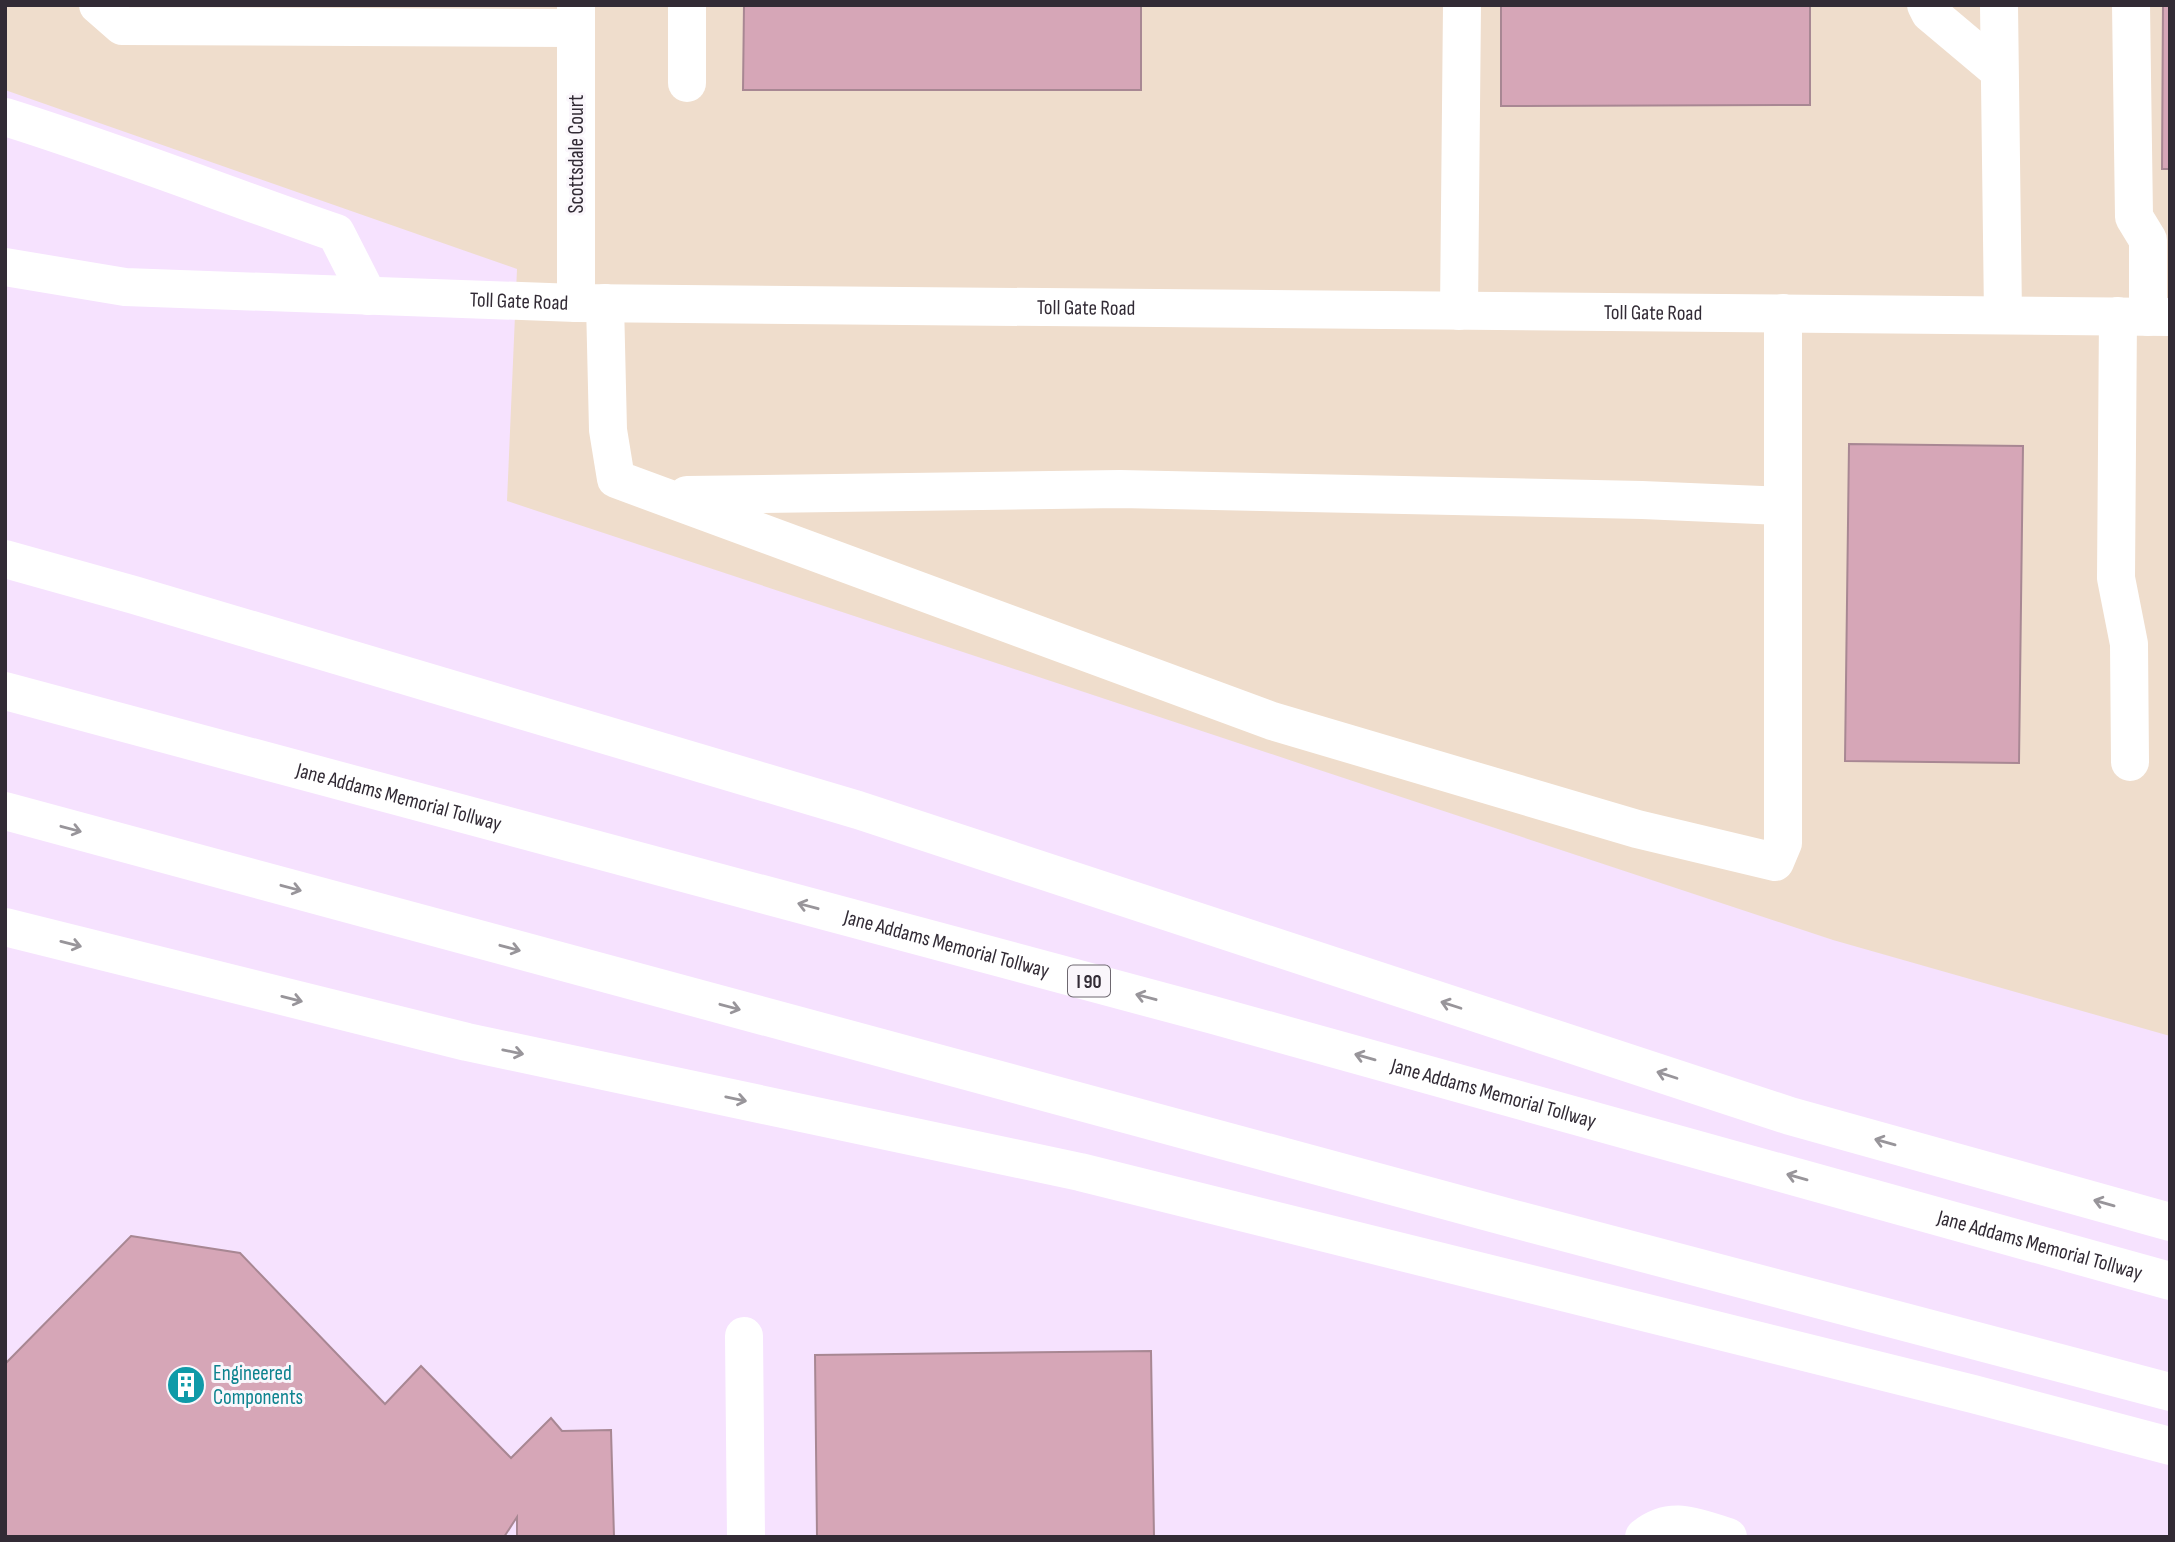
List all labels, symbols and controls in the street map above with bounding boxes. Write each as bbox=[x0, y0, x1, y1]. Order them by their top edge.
street label: Scottsdale Court bbox=[564, 95, 589, 213]
street label: Toll Gate Road bbox=[469, 287, 569, 316]
street label: Toll Gate Road bbox=[1037, 295, 1135, 321]
street label: Toll Gate Road bbox=[1604, 300, 1702, 326]
street label: Jane Addams Memorial Tollway bbox=[293, 757, 504, 837]
one-way arrow bbox=[59, 823, 82, 836]
one-way arrow bbox=[280, 883, 302, 896]
one-way arrow bbox=[797, 899, 820, 912]
street label: Jane Addams Memorial Tollway bbox=[840, 904, 1052, 984]
one-way arrow bbox=[60, 938, 82, 951]
one-way arrow bbox=[499, 942, 521, 955]
road number: I 90 bbox=[1068, 965, 1110, 996]
one-way arrow bbox=[1135, 990, 1158, 1003]
one-way arrow bbox=[280, 993, 303, 1006]
one-way arrow bbox=[1441, 997, 1463, 1010]
one-way arrow bbox=[718, 1001, 741, 1014]
one-way arrow bbox=[501, 1046, 524, 1060]
one-way arrow bbox=[1355, 1050, 1377, 1063]
street label: Jane Addams Memorial Tollway bbox=[1387, 1053, 1599, 1134]
one-way arrow bbox=[1657, 1068, 1679, 1081]
one-way arrow bbox=[724, 1093, 747, 1107]
one-way arrow bbox=[1874, 1135, 1897, 1148]
one-way arrow bbox=[1786, 1170, 1809, 1183]
one-way arrow bbox=[2093, 1196, 2115, 1209]
street label: Jane Addams Memorial Tollway bbox=[1934, 1205, 2145, 1286]
place label: Engineered Components bbox=[213, 1361, 303, 1410]
building icon: Engineered Components bbox=[165, 1364, 207, 1406]

